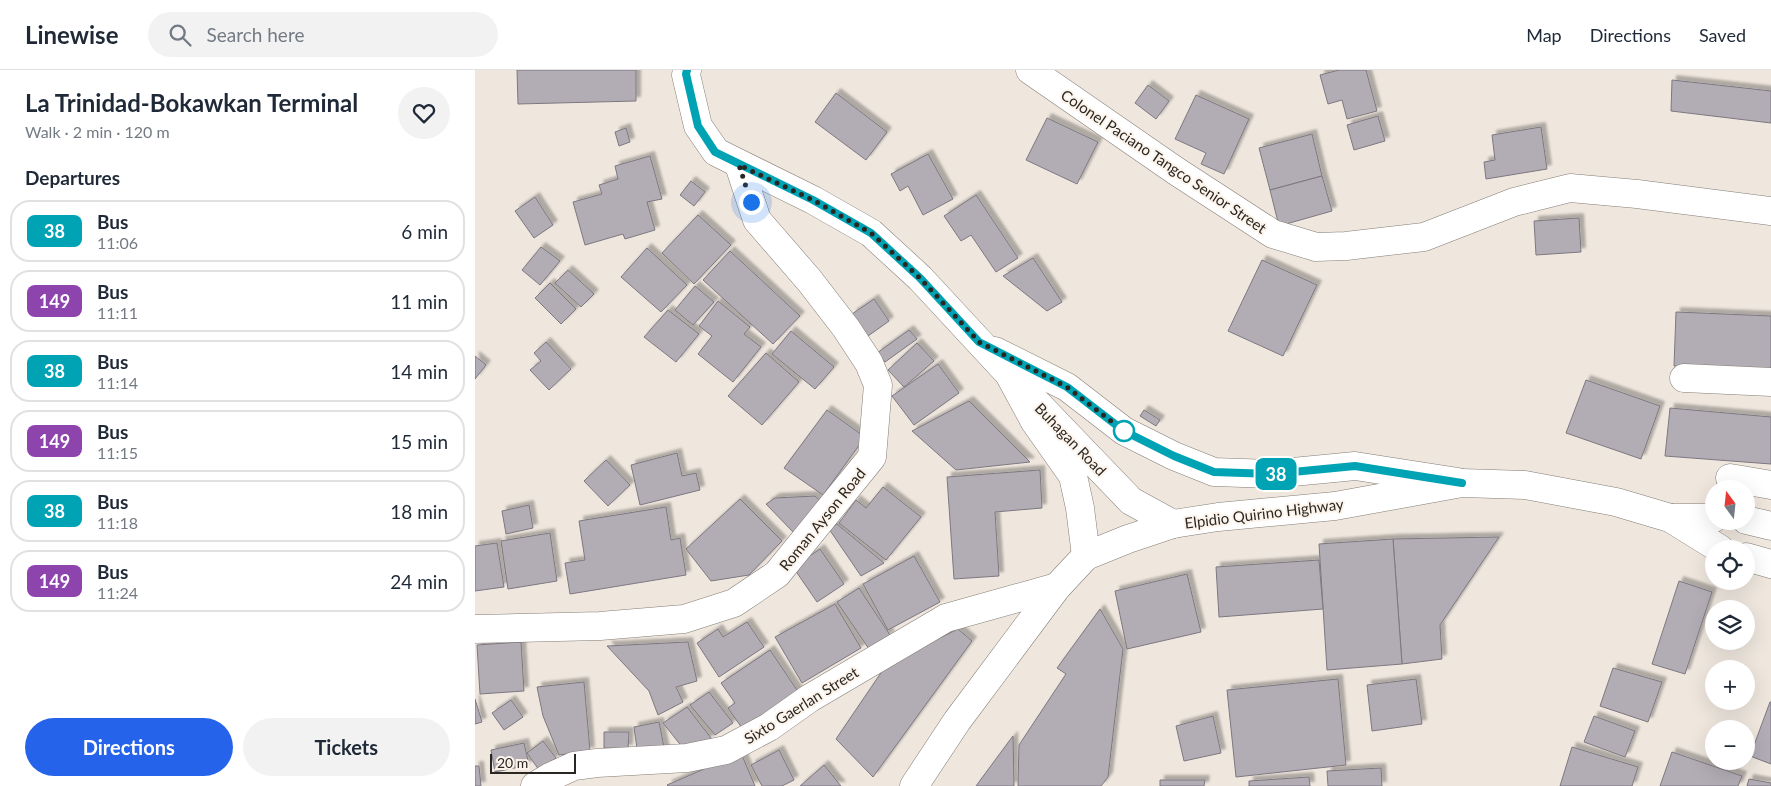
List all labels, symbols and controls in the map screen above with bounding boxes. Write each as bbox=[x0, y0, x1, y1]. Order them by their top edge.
search box bbox=[148, 12, 498, 57]
text: Linewise bbox=[25, 20, 118, 49]
icon: search bbox=[166, 21, 194, 49]
text: Search here bbox=[206, 23, 304, 46]
text: Map bbox=[1526, 24, 1562, 46]
text: Directions bbox=[1590, 24, 1671, 46]
text: Saved bbox=[1699, 24, 1746, 46]
street label: Colonel Paciano Tangco Senior Street bbox=[1058, 85, 1271, 237]
button: heart bbox=[398, 87, 450, 139]
text: La Trinidad-Bokawkan Terminal bbox=[25, 88, 358, 117]
text: Walk · 2 min · 120 m bbox=[25, 122, 170, 141]
text: Departures bbox=[25, 166, 120, 189]
your location bbox=[739, 190, 764, 215]
text: Bus bbox=[97, 210, 128, 233]
text: 38 bbox=[44, 220, 65, 242]
text: 6 min bbox=[401, 220, 448, 243]
text: 11:06 bbox=[97, 233, 138, 252]
text: Bus bbox=[97, 280, 128, 303]
text: 149 bbox=[39, 290, 70, 312]
text: 11 min bbox=[390, 290, 448, 313]
text: 11:11 bbox=[97, 303, 138, 322]
text: Bus bbox=[97, 350, 128, 373]
text: 38 bbox=[44, 360, 65, 382]
text: 14 min bbox=[390, 360, 448, 383]
text: 11:14 bbox=[97, 373, 138, 392]
street label: Buhagan Road bbox=[1032, 399, 1110, 479]
text: Bus bbox=[97, 420, 128, 443]
unlabelled marker bbox=[1113, 420, 1135, 442]
text: 149 bbox=[39, 430, 70, 452]
text: 15 min bbox=[390, 430, 448, 453]
text: 11:15 bbox=[97, 443, 138, 462]
line badge: 38 bbox=[1253, 458, 1299, 490]
text: 38 bbox=[1266, 463, 1286, 485]
street label: Roman Ayson Road bbox=[775, 464, 869, 574]
north arrow bbox=[1705, 480, 1755, 530]
map controls bbox=[1705, 480, 1755, 770]
text: Bus bbox=[97, 490, 128, 513]
street label: Elpidio Quirino Highway bbox=[1184, 494, 1345, 532]
text: 38 bbox=[44, 500, 65, 522]
text: 18 min bbox=[390, 500, 448, 523]
text: 11:18 bbox=[97, 513, 138, 532]
button: locate bbox=[1705, 540, 1755, 590]
text: Bus bbox=[97, 560, 128, 583]
text: 149 bbox=[39, 570, 70, 592]
text: 24 min bbox=[390, 570, 448, 593]
text: 11:24 bbox=[97, 583, 138, 602]
button: layers bbox=[1705, 600, 1755, 650]
button: + bbox=[1705, 660, 1755, 710]
street label: Sixto Gaerlan Street bbox=[741, 662, 862, 747]
button: Directions bbox=[25, 718, 233, 776]
button: Tickets bbox=[243, 718, 450, 776]
button: − bbox=[1705, 720, 1755, 770]
scale bar bbox=[490, 751, 576, 774]
text: 20 m bbox=[497, 754, 528, 771]

